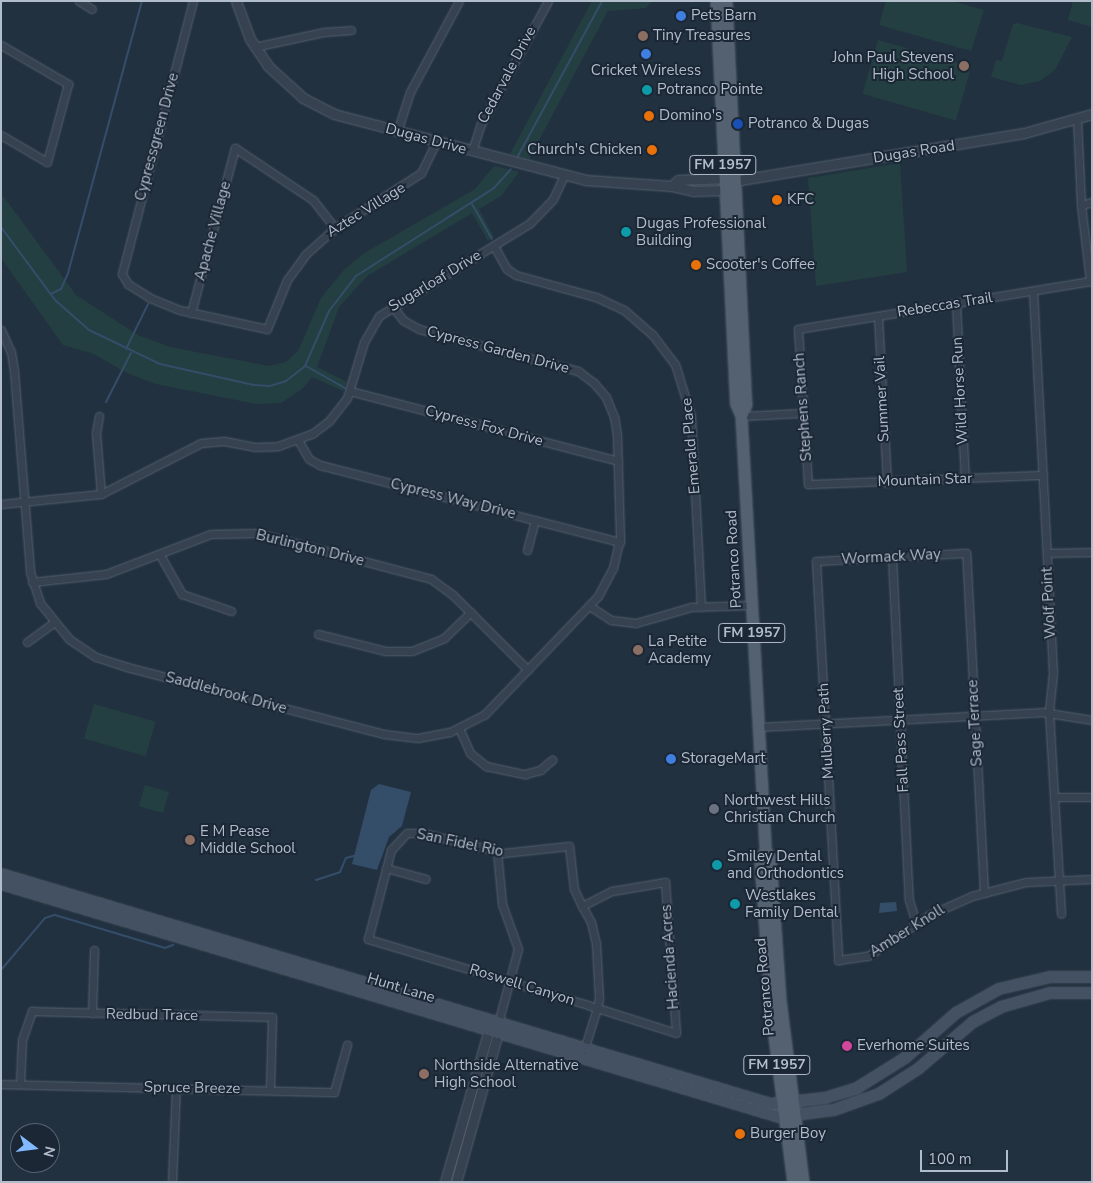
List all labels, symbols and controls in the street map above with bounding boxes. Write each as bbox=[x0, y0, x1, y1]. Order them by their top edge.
place label: Pets Barn bbox=[691, 7, 756, 25]
marker: Pets Barn bbox=[675, 10, 687, 22]
street label: Cedarvale Drive bbox=[474, 23, 540, 127]
place label: Tiny Treasures bbox=[653, 27, 751, 45]
marker: Tiny Treasures bbox=[637, 30, 649, 42]
marker: Cricket Wireless bbox=[640, 48, 652, 60]
place label: John Paul Stevens High School bbox=[833, 48, 954, 83]
marker: John Paul Stevens High School bbox=[958, 60, 970, 72]
place label: Cricket Wireless bbox=[591, 62, 701, 80]
street label: Cypressgreen Drive bbox=[131, 71, 183, 203]
place label: Potranco Pointe bbox=[657, 81, 763, 99]
marker: Potranco Pointe bbox=[641, 84, 653, 96]
place label: Domino's bbox=[659, 107, 722, 125]
marker: Domino's bbox=[643, 110, 655, 122]
place label: Potranco & Dugas bbox=[748, 115, 869, 133]
marker: Potranco & Dugas bbox=[732, 118, 744, 130]
street label: Dugas Drive bbox=[384, 120, 468, 158]
street label: Dugas Road bbox=[872, 137, 956, 167]
place label: Church's Chicken bbox=[527, 141, 642, 159]
marker: Church's Chicken bbox=[646, 144, 658, 156]
road number: FM 1957 bbox=[689, 154, 757, 176]
street label: Apache Village bbox=[191, 179, 235, 283]
street label: Aztec Village bbox=[323, 179, 409, 241]
place label: KFC bbox=[787, 191, 814, 209]
marker: KFC bbox=[771, 194, 783, 206]
place label: Dugas Professional Building bbox=[636, 214, 766, 249]
marker: Dugas Professional Building bbox=[620, 226, 632, 238]
street label: Sugarloaf Drive bbox=[385, 246, 485, 316]
place label: Scooter's Coffee bbox=[706, 256, 815, 274]
marker: Scooter's Coffee bbox=[690, 259, 702, 271]
street label: Rebeccas Trail bbox=[896, 289, 994, 321]
street label: Cypress Garden Drive bbox=[425, 322, 571, 378]
street label: Wild Horse Run bbox=[948, 337, 972, 445]
street label: Stephens Ranch bbox=[790, 352, 816, 462]
street label: Summer Vail bbox=[871, 356, 893, 442]
street label: Emerald Place bbox=[678, 397, 704, 495]
street label: Cypress Fox Drive bbox=[423, 402, 545, 450]
street label: Mountain Star bbox=[877, 469, 973, 491]
street label: Cypress Way Drive bbox=[389, 475, 517, 523]
street label: Potranco Road bbox=[722, 509, 746, 609]
street label: Burlington Drive bbox=[254, 526, 366, 570]
street label: Wormack Way bbox=[841, 545, 941, 569]
street label: Wolf Point bbox=[1038, 567, 1060, 639]
road number: FM 1957 bbox=[718, 622, 786, 644]
place label: La Petite Academy bbox=[648, 632, 711, 667]
marker: La Petite Academy bbox=[632, 644, 644, 656]
street label: Saddlebrook Drive bbox=[163, 668, 289, 718]
street label: Sage Terrace bbox=[964, 679, 986, 767]
street label: Mulberry Path bbox=[814, 683, 838, 779]
street label: Fall Pass Street bbox=[889, 687, 913, 793]
place label: StorageMart bbox=[681, 750, 766, 768]
marker: StorageMart bbox=[665, 753, 677, 765]
place label: Northwest Hills Christian Church bbox=[724, 791, 835, 826]
marker: Northwest Hills Christian Church bbox=[708, 803, 720, 815]
place label: E M Pease Middle School bbox=[200, 822, 296, 857]
street label: San Fidel Rio bbox=[415, 825, 505, 861]
marker: E M Pease Middle School bbox=[184, 834, 196, 846]
place label: Smiley Dental and Orthodontics bbox=[727, 847, 844, 882]
marker: Smiley Dental and Orthodontics bbox=[711, 859, 723, 871]
place label: Westlakes Family Dental bbox=[745, 886, 838, 921]
marker: Westlakes Family Dental bbox=[729, 898, 741, 910]
street label: Amber Knoll bbox=[866, 901, 948, 961]
street label: Hacienda Acres bbox=[657, 904, 683, 1010]
street label: Potranco Road bbox=[752, 937, 778, 1037]
street label: Roswell Canyon bbox=[467, 960, 577, 1010]
street label: Hunt Lane bbox=[365, 969, 437, 1007]
street label: Redbud Trace bbox=[106, 1005, 198, 1025]
place label: Everhome Suites bbox=[857, 1037, 970, 1055]
marker: Everhome Suites bbox=[841, 1040, 853, 1052]
road number: FM 1957 bbox=[743, 1054, 811, 1076]
place label: Northside Alternative High School bbox=[434, 1056, 579, 1091]
marker: Northside Alternative High School bbox=[418, 1068, 430, 1080]
street label: Spruce Breeze bbox=[144, 1078, 240, 1098]
north arrow bbox=[10, 1123, 60, 1173]
place label: Burger Boy bbox=[750, 1125, 826, 1143]
marker: Burger Boy bbox=[734, 1128, 746, 1140]
scale bar bbox=[923, 1140, 1010, 1172]
text: N bbox=[38, 1144, 60, 1159]
text: 100 m bbox=[928, 1149, 972, 1169]

